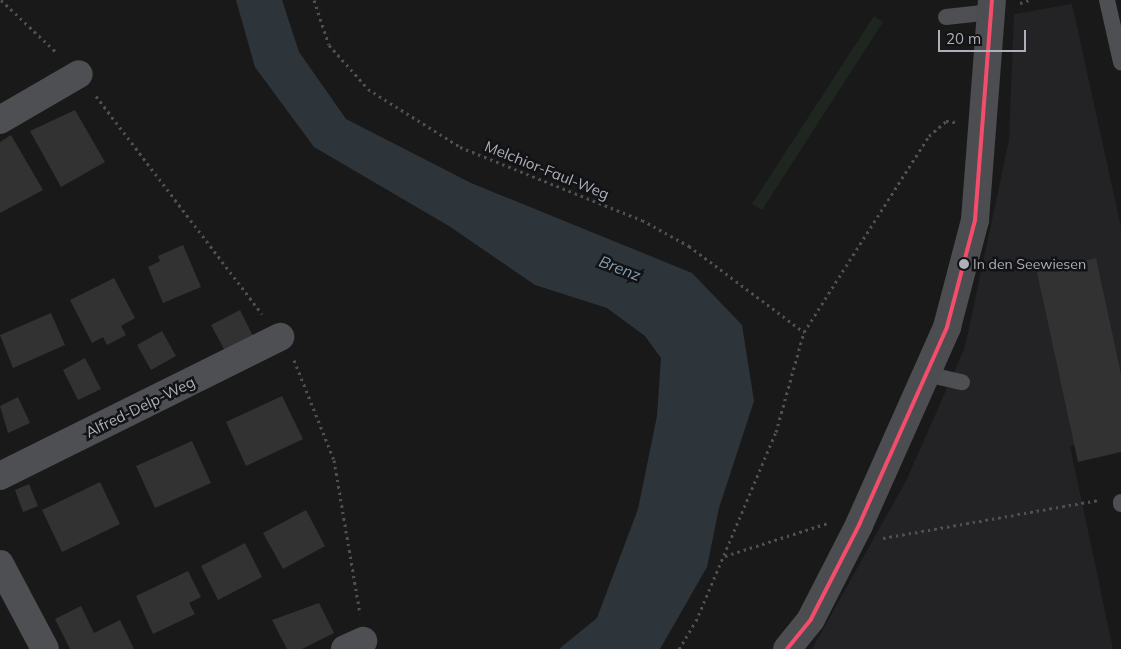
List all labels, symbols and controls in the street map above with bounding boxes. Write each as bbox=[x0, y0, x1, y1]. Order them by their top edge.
scale bar bbox=[941, 20, 1028, 52]
text: 20 m bbox=[946, 29, 981, 48]
street label: Melchior-Faul-Weg bbox=[482, 137, 612, 203]
water label: Brenz bbox=[597, 251, 643, 285]
place label: In den Seewiesen bbox=[973, 256, 1086, 272]
marker: In den Seewiesen bbox=[959, 259, 969, 269]
street label: Alfred-Delp-Weg bbox=[82, 373, 198, 441]

